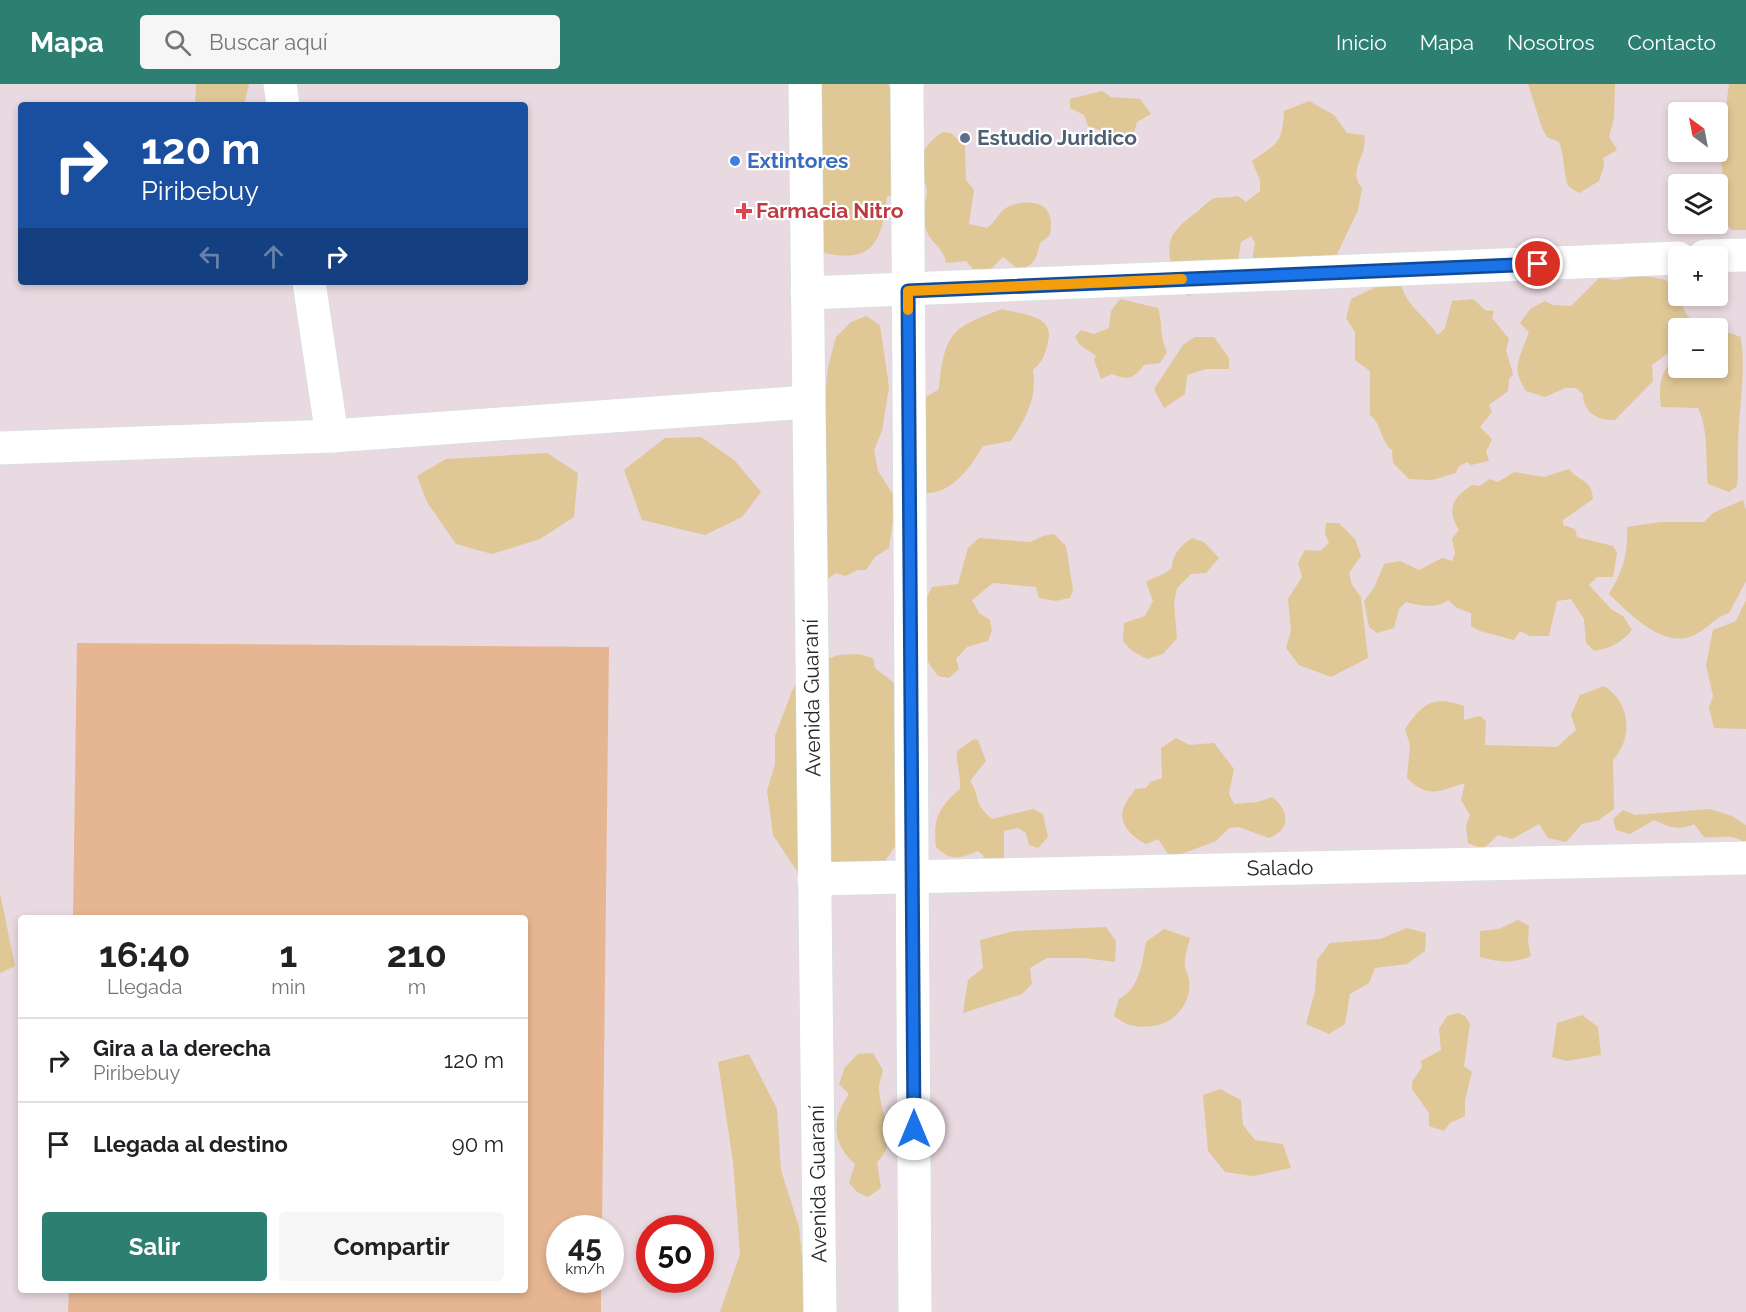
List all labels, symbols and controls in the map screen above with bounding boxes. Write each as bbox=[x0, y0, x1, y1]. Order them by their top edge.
search box bbox=[140, 15, 560, 69]
text: Mapa bbox=[30, 26, 104, 59]
icon: search bbox=[161, 26, 194, 59]
text: Buscar aquí bbox=[209, 29, 328, 55]
text: Inicio bbox=[1336, 30, 1387, 55]
text: Mapa bbox=[1420, 30, 1474, 55]
text: Nosotros bbox=[1507, 30, 1595, 55]
text: Contacto bbox=[1628, 30, 1716, 55]
north arrow bbox=[1668, 102, 1728, 162]
map controls bbox=[1668, 102, 1728, 378]
text: 120 m bbox=[141, 125, 260, 174]
place label: Estudio Juridico bbox=[977, 125, 1137, 150]
icon: right bbox=[42, 126, 120, 204]
marker: Estudio Juridico bbox=[958, 131, 972, 145]
place label: Extintores bbox=[747, 148, 848, 173]
marker: Extintores bbox=[728, 154, 742, 168]
button: layers bbox=[1668, 174, 1728, 234]
text: Piribebuy bbox=[141, 175, 259, 206]
place label: Farmacia Nitro bbox=[756, 198, 904, 223]
marker: Farmacia Nitro bbox=[737, 204, 751, 218]
pin bbox=[1512, 238, 1563, 289]
icon: left bbox=[194, 240, 227, 273]
icon: ahead bbox=[257, 240, 290, 273]
icon: right bbox=[320, 240, 353, 273]
button: + bbox=[1668, 246, 1728, 306]
icon: arrive bbox=[1521, 247, 1554, 280]
button: − bbox=[1668, 318, 1728, 378]
street label: Avenida Guaraní bbox=[798, 618, 825, 777]
street label: Salado bbox=[1246, 854, 1314, 881]
text: 16:40 bbox=[99, 933, 190, 975]
text: 1 bbox=[280, 933, 297, 975]
text: 210 bbox=[387, 933, 447, 975]
text: Llegada bbox=[107, 975, 182, 999]
text: min bbox=[271, 975, 306, 999]
text: m bbox=[408, 975, 426, 999]
text: Gira a la derecha bbox=[93, 1035, 271, 1061]
icon: right bbox=[42, 1044, 75, 1077]
text: 120 m bbox=[444, 1047, 504, 1073]
text: Piribebuy bbox=[93, 1061, 180, 1085]
position arrow bbox=[882, 1097, 946, 1161]
street label: Avenida Guaraní bbox=[804, 1104, 831, 1263]
icon: arrive bbox=[42, 1128, 75, 1161]
text: Llegada al destino bbox=[93, 1131, 288, 1157]
text: 90 m bbox=[452, 1131, 504, 1157]
button: Salir bbox=[42, 1212, 267, 1281]
button: Compartir bbox=[279, 1212, 504, 1281]
speed limit sign: 50 bbox=[636, 1215, 714, 1293]
text: 45 bbox=[568, 1229, 602, 1264]
text: km/h bbox=[565, 1260, 605, 1278]

